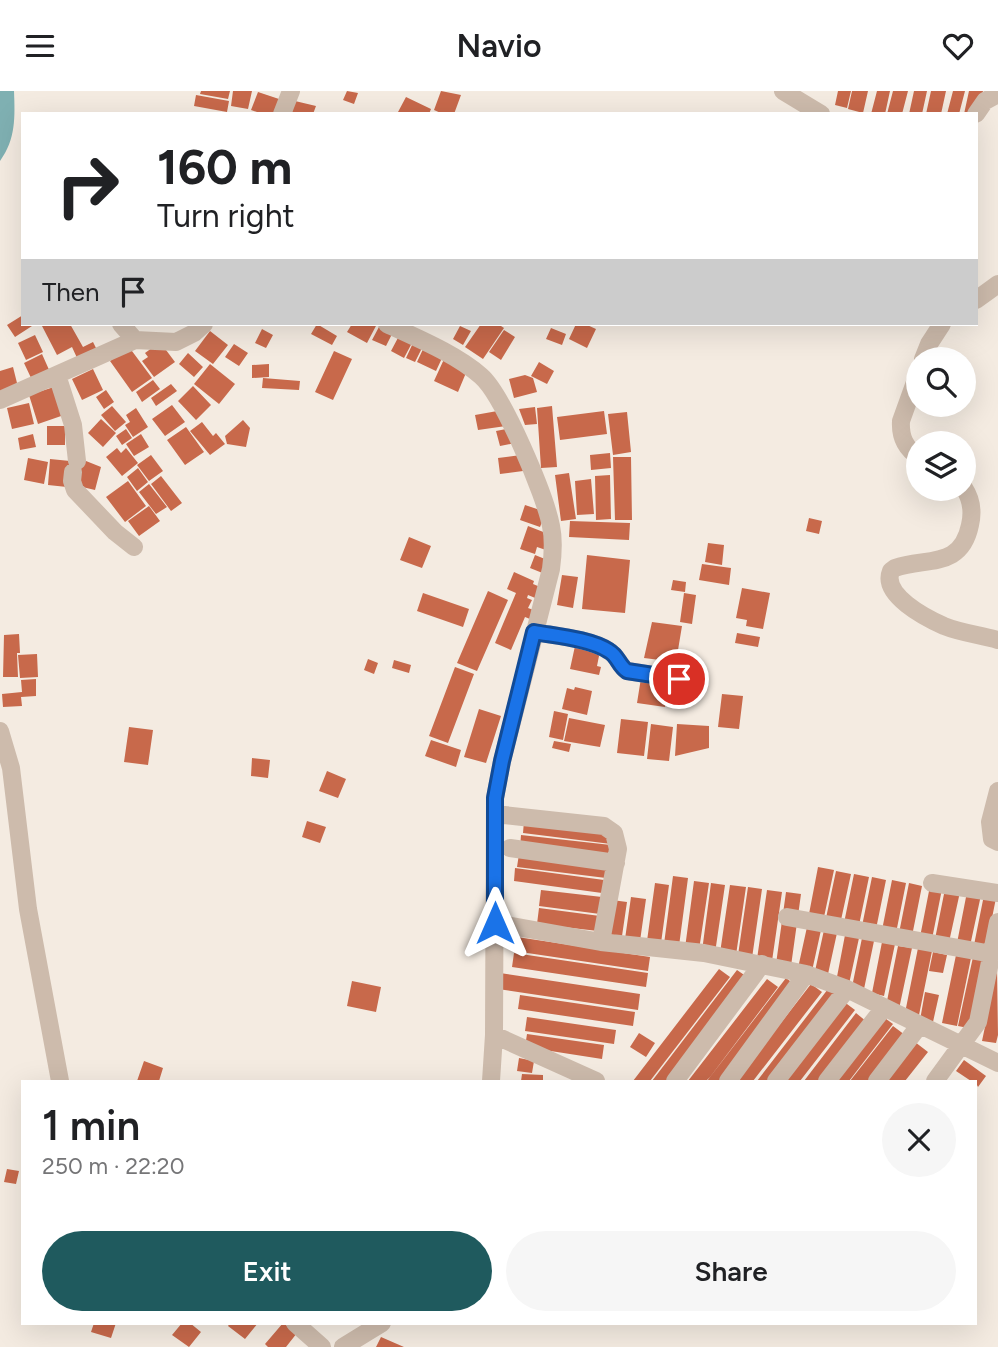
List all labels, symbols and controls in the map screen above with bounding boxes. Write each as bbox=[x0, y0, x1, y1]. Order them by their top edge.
icon: menu bbox=[21, 27, 59, 65]
text: Navio bbox=[456, 27, 542, 65]
icon: heart bbox=[939, 27, 977, 65]
text: 160 m bbox=[157, 137, 292, 196]
icon: right bbox=[42, 140, 133, 231]
text: Turn right bbox=[157, 197, 295, 235]
icon: arrive bbox=[114, 273, 152, 311]
text: Then bbox=[42, 276, 100, 308]
map controls bbox=[906, 347, 976, 501]
button: search bbox=[906, 347, 976, 417]
button: layers bbox=[906, 431, 976, 501]
pin bbox=[649, 649, 709, 709]
icon: arrive bbox=[660, 660, 698, 698]
position arrow bbox=[458, 886, 532, 960]
text: 1 min bbox=[42, 1100, 140, 1151]
button: close bbox=[882, 1103, 956, 1177]
text: 250 m · 22:20 bbox=[42, 1152, 184, 1180]
button: Exit bbox=[42, 1231, 492, 1311]
button: Share bbox=[506, 1231, 956, 1311]

